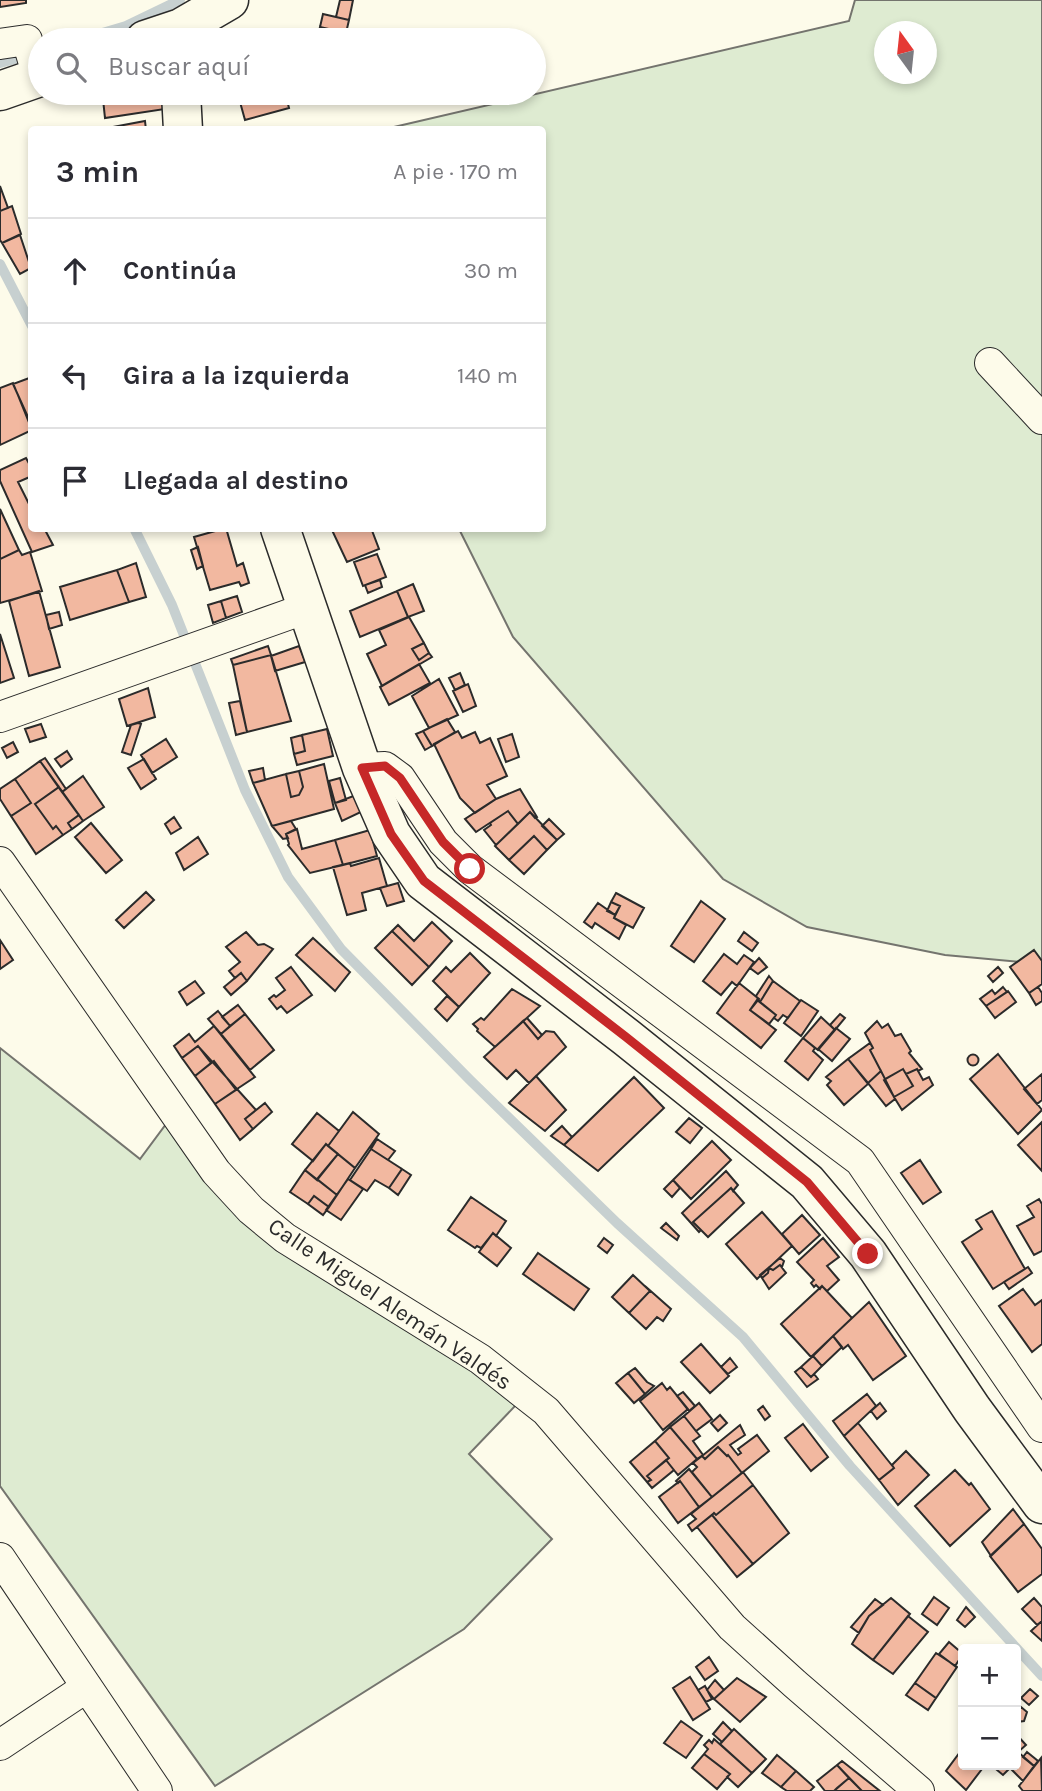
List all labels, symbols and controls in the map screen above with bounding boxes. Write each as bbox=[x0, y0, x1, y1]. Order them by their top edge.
north arrow bbox=[874, 21, 937, 84]
search box bbox=[28, 28, 546, 105]
icon: search bbox=[52, 48, 90, 86]
text: Buscar aquí bbox=[108, 51, 250, 82]
text: 3 min bbox=[56, 154, 139, 190]
text: A pie · 170 m bbox=[393, 158, 518, 185]
icon: ahead bbox=[56, 252, 94, 290]
text: Continúa bbox=[123, 255, 237, 286]
text: 30 m bbox=[464, 257, 518, 284]
icon: left bbox=[56, 357, 94, 395]
text: Gira a la izquierda bbox=[123, 360, 350, 391]
text: 140 m bbox=[457, 362, 518, 389]
icon: arrive bbox=[56, 462, 94, 500]
text: Llegada al destino bbox=[123, 465, 349, 496]
route start bbox=[454, 853, 485, 884]
street label: Calle Miguel Alemán Valdés bbox=[263, 1212, 517, 1396]
route end bbox=[852, 1238, 883, 1269]
map controls bbox=[958, 1644, 1021, 1770]
button: + bbox=[958, 1644, 1021, 1707]
button: − bbox=[958, 1707, 1021, 1770]

